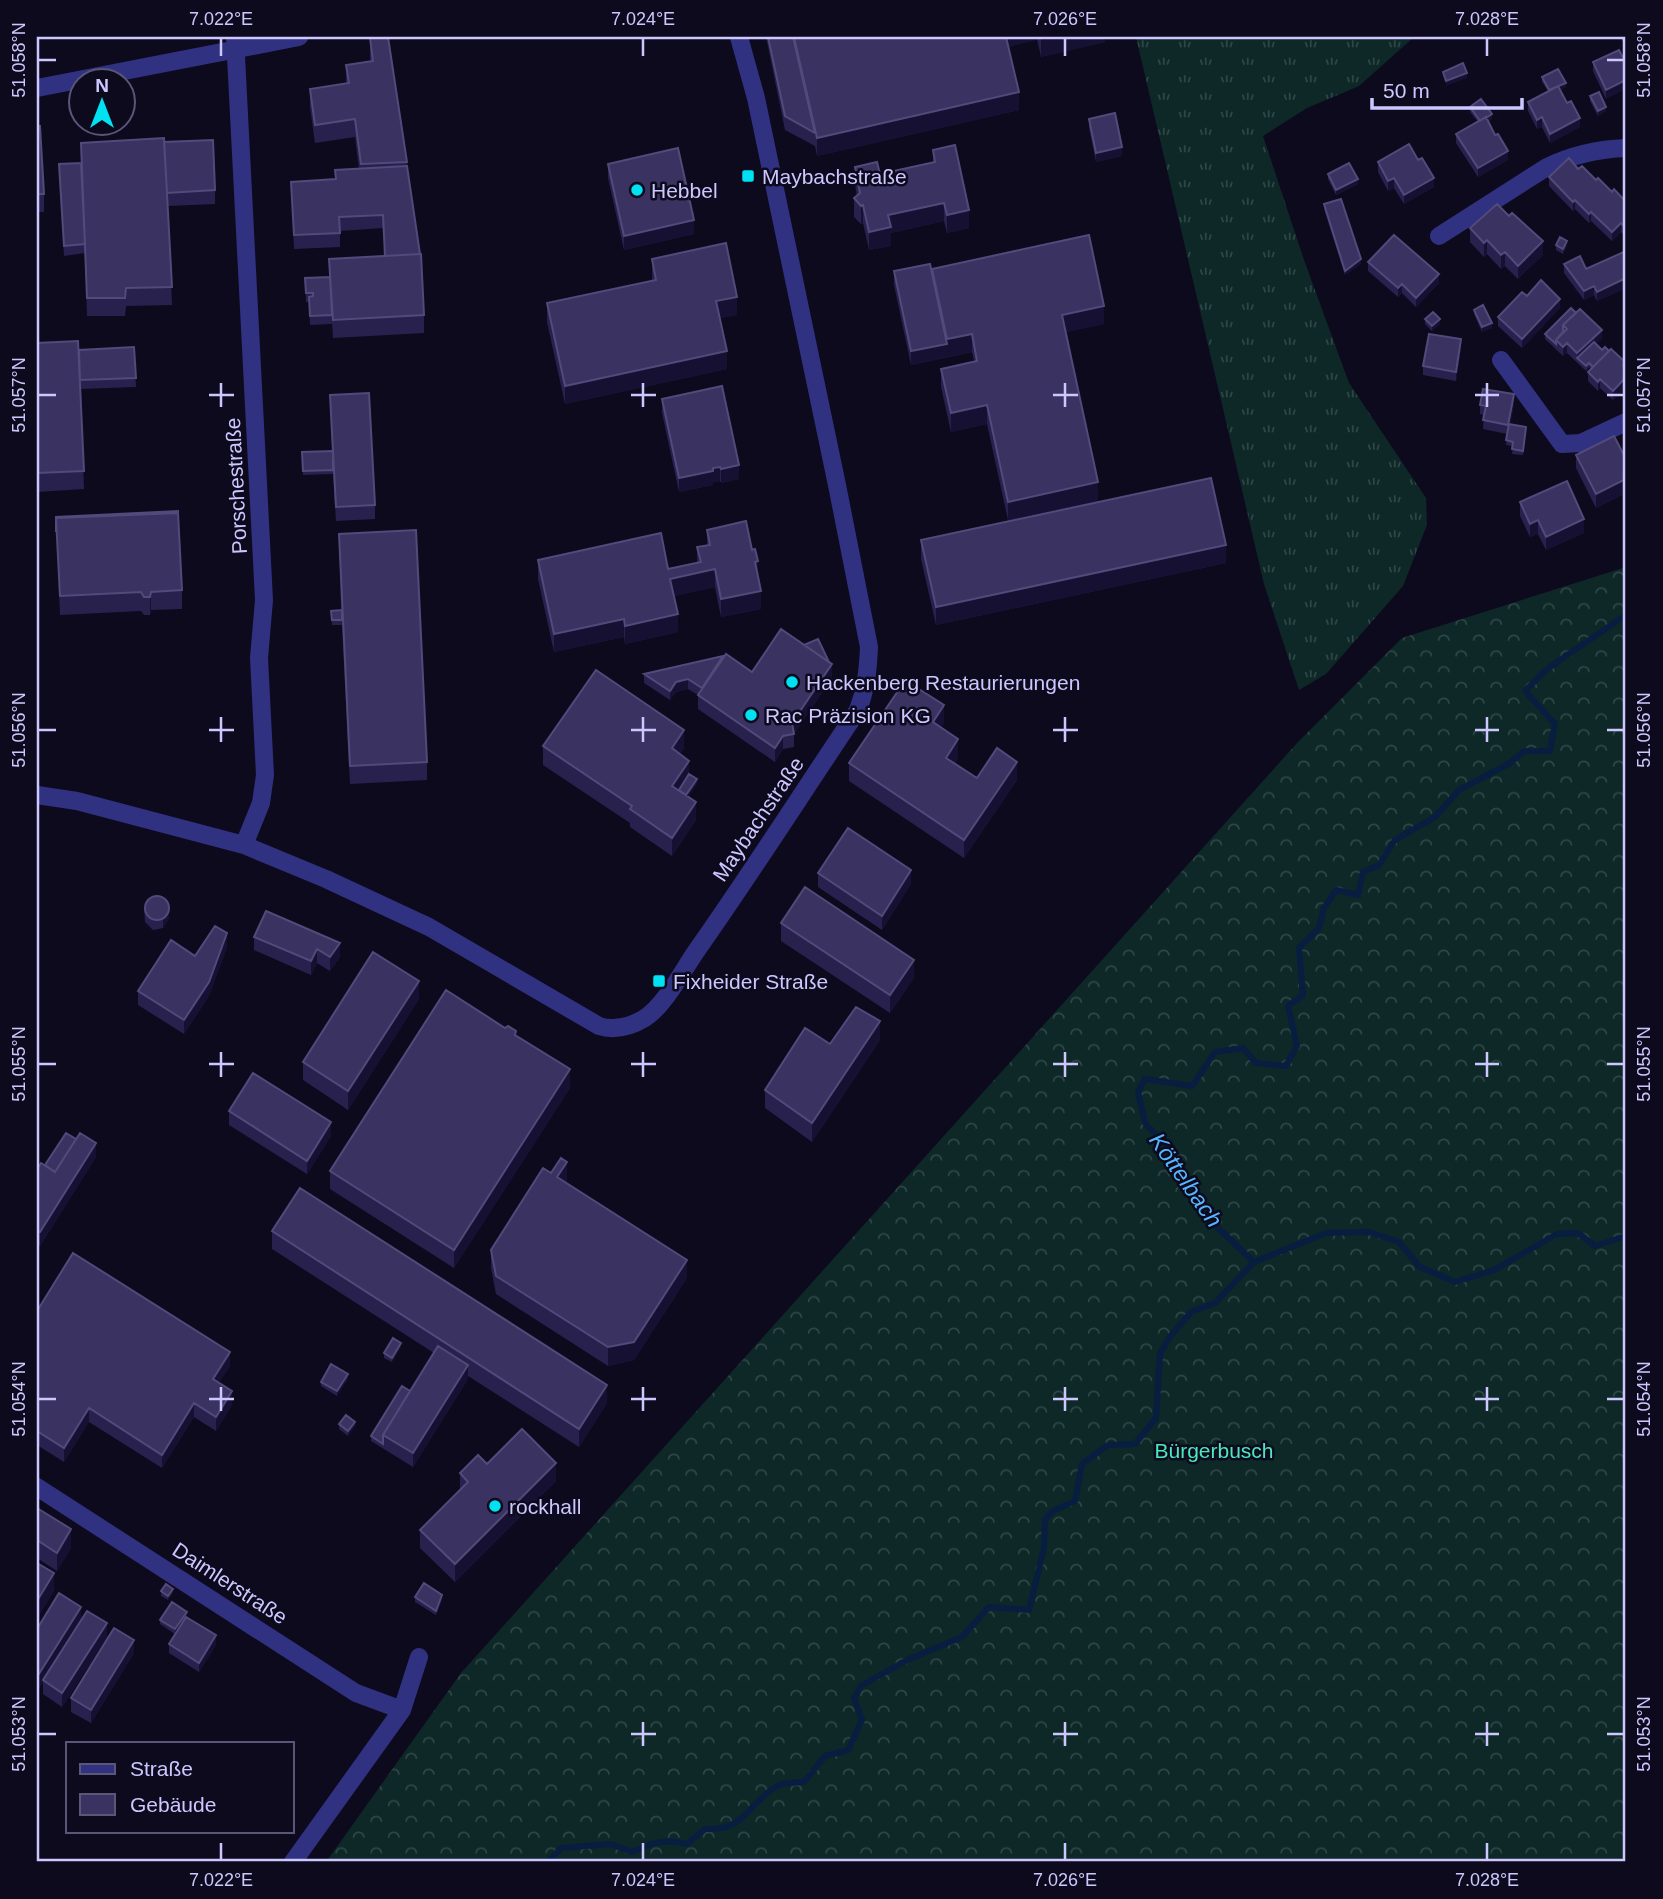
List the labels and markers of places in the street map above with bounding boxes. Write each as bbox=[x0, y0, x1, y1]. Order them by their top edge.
place label: Maybachstraße bbox=[762, 165, 907, 188]
marker: Maybachstraße bbox=[740, 168, 756, 184]
place label: Hebbel bbox=[651, 179, 718, 202]
marker: Hebbel bbox=[629, 182, 645, 198]
place label: Hackenberg Restaurierungen bbox=[806, 671, 1080, 694]
marker: Hackenberg Restaurierungen bbox=[784, 674, 800, 690]
place label: Rac Präzision KG bbox=[765, 704, 931, 727]
marker: Rac Präzision KG bbox=[743, 707, 759, 723]
place label: Fixheider Straße bbox=[673, 970, 828, 993]
marker: Fixheider Straße bbox=[651, 973, 667, 989]
place label: rockhall bbox=[509, 1495, 581, 1518]
marker: rockhall bbox=[487, 1498, 503, 1514]

